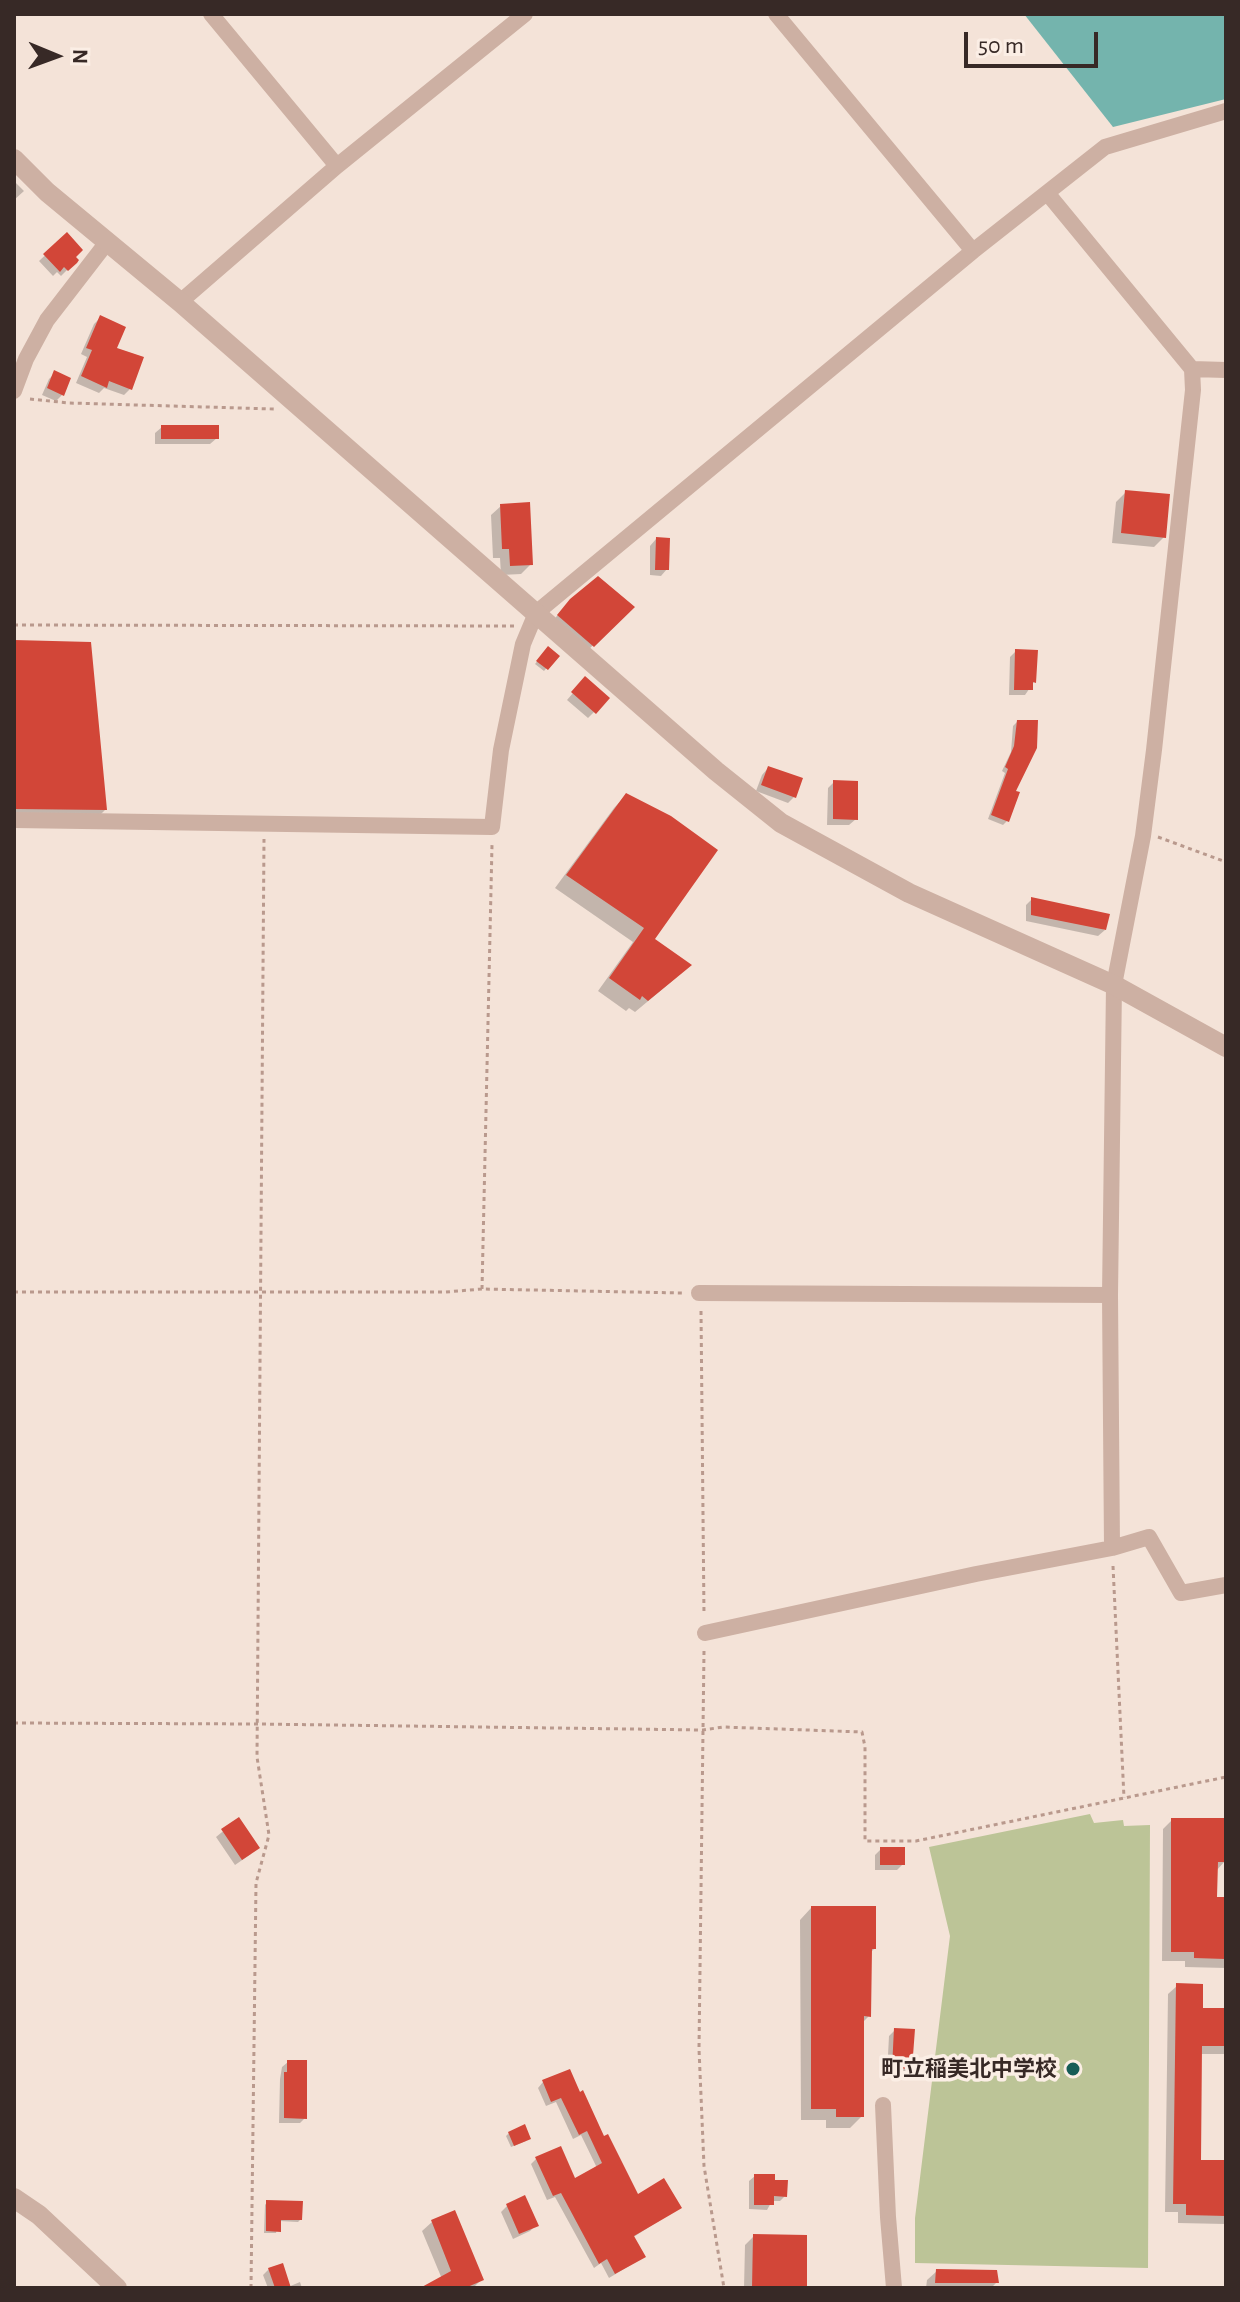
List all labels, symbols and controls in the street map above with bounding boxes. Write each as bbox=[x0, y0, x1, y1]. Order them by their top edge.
north arrow bbox=[16, 16, 96, 96]
scale bar bbox=[968, 16, 1102, 66]
text: 50 m bbox=[978, 34, 1024, 58]
text: N bbox=[69, 49, 91, 64]
place label: 町立稲美北中学校 bbox=[881, 2056, 1057, 2082]
marker: 町立稲美北中学校 bbox=[1064, 2060, 1082, 2078]

